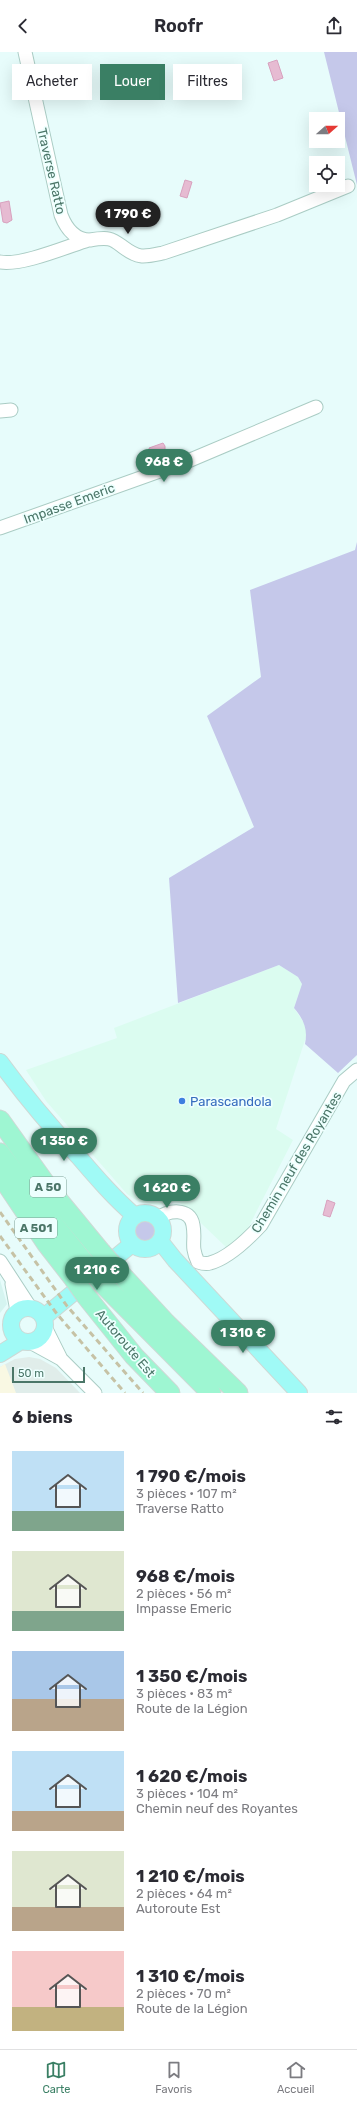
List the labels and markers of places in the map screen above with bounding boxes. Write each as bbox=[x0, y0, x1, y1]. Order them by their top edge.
pin: 1 790 € bbox=[91, 201, 165, 235]
pin: 968 € bbox=[136, 449, 192, 483]
place label: Parascandola bbox=[190, 1094, 272, 1109]
marker: Parascandola bbox=[177, 1096, 187, 1106]
pin: 1 350 € bbox=[27, 1128, 101, 1162]
pin: 1 620 € bbox=[130, 1175, 204, 1209]
pin: 1 210 € bbox=[60, 1257, 134, 1291]
pin: 1 310 € bbox=[206, 1320, 280, 1354]

